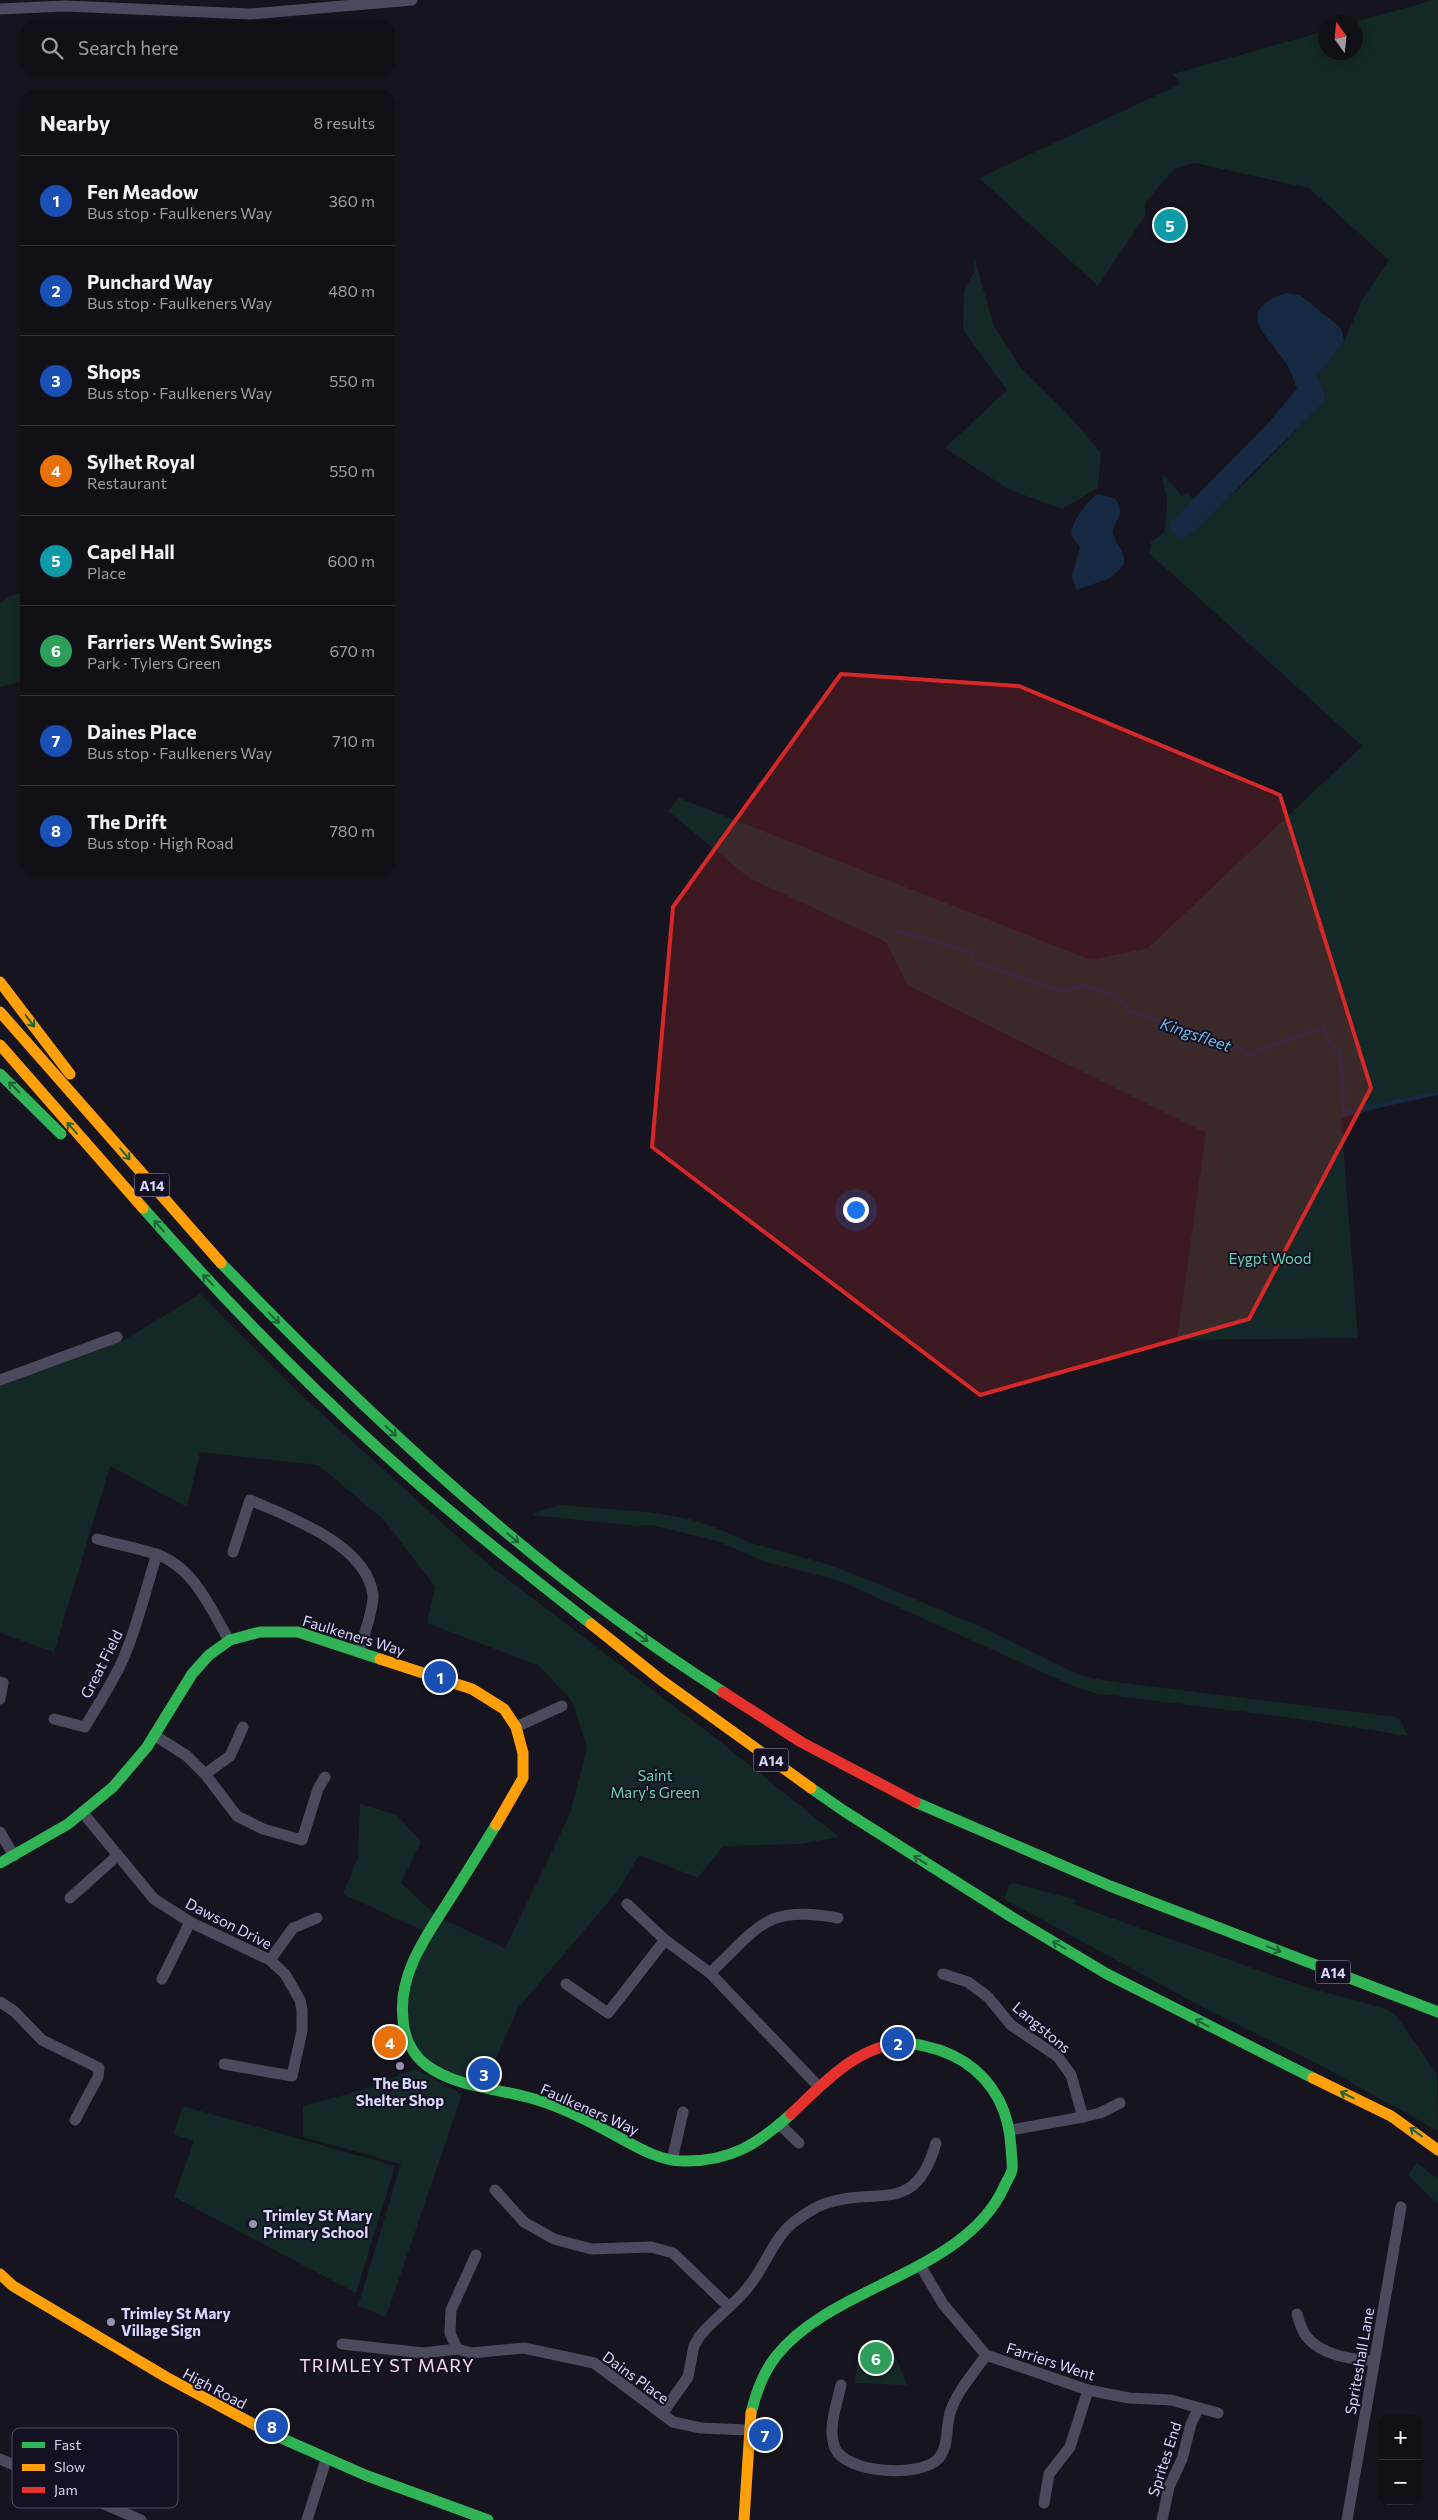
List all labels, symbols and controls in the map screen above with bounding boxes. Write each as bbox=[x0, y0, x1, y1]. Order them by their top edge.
north arrow bbox=[1318, 15, 1363, 60]
search box bbox=[20, 20, 395, 75]
icon: search bbox=[38, 34, 66, 62]
text: Search here bbox=[78, 36, 178, 59]
text: Nearby bbox=[40, 110, 110, 135]
text: 8 results bbox=[314, 113, 375, 132]
text: Fen Meadow bbox=[87, 180, 198, 203]
text: 1 bbox=[52, 191, 60, 210]
text: 360 m bbox=[329, 191, 375, 210]
text: Bus stop · Faulkeners Way bbox=[87, 203, 272, 222]
pin: 5 bbox=[1154, 206, 1186, 244]
text: Punchard Way bbox=[87, 270, 213, 293]
text: 2 bbox=[51, 281, 61, 300]
text: 480 m bbox=[328, 281, 375, 300]
text: Bus stop · Faulkeners Way bbox=[87, 293, 272, 312]
text: Shops bbox=[87, 360, 141, 383]
text: 3 bbox=[51, 371, 61, 390]
text: 550 m bbox=[329, 371, 375, 390]
text: Bus stop · Faulkeners Way bbox=[87, 383, 272, 402]
text: Sylhet Royal bbox=[87, 450, 195, 473]
text: 4 bbox=[51, 461, 61, 480]
text: 550 m bbox=[329, 461, 375, 480]
text: Restaurant bbox=[87, 473, 167, 492]
text: Capel Hall bbox=[87, 540, 175, 563]
text: 5 bbox=[51, 551, 61, 570]
text: 600 m bbox=[327, 551, 375, 570]
text: Place bbox=[87, 563, 126, 582]
text: Farriers Went Swings bbox=[87, 630, 272, 653]
text: 6 bbox=[51, 641, 61, 660]
text: 670 m bbox=[329, 641, 375, 660]
text: Park · Tylers Green bbox=[87, 653, 221, 672]
text: Daines Place bbox=[87, 720, 196, 743]
text: 7 bbox=[52, 731, 60, 750]
text: 710 m bbox=[332, 731, 375, 750]
text: Bus stop · Faulkeners Way bbox=[87, 743, 272, 762]
text: The Drift bbox=[87, 810, 167, 833]
text: 8 bbox=[51, 821, 61, 840]
text: 780 m bbox=[329, 821, 375, 840]
text: Bus stop · High Road bbox=[87, 833, 234, 852]
water label: Kingsfleet bbox=[1158, 1013, 1234, 1055]
one-way arrow bbox=[24, 1014, 35, 1027]
one-way arrow bbox=[8, 1081, 20, 1093]
one-way arrow bbox=[66, 1121, 77, 1134]
one-way arrow bbox=[120, 1147, 131, 1160]
road number: A14 bbox=[134, 1174, 170, 1196]
your location bbox=[843, 1197, 869, 1223]
one-way arrow bbox=[153, 1219, 164, 1232]
park label: Eygpt Wood bbox=[1229, 1249, 1312, 1267]
one-way arrow bbox=[202, 1273, 214, 1286]
one-way arrow bbox=[268, 1312, 280, 1325]
one-way arrow bbox=[385, 1425, 397, 1437]
one-way arrow bbox=[507, 1532, 520, 1543]
street label: Faulkeners Way bbox=[301, 1611, 408, 1659]
street label: Great Field bbox=[76, 1627, 126, 1701]
one-way arrow bbox=[635, 1632, 649, 1642]
pin: 1 bbox=[424, 1658, 456, 1696]
road number: A14 bbox=[754, 1748, 788, 1772]
park label: Saint Mary's Green bbox=[610, 1766, 700, 1801]
one-way arrow bbox=[914, 1855, 928, 1865]
street label: Dawson Drive bbox=[183, 1894, 275, 1952]
one-way arrow bbox=[1053, 1940, 1067, 1950]
one-way arrow bbox=[1267, 1945, 1282, 1954]
road number: A14 bbox=[1316, 1960, 1350, 1984]
street label: Langstons bbox=[1009, 1997, 1075, 2057]
one-way arrow bbox=[1194, 2018, 1209, 2028]
pin: 4 bbox=[374, 2023, 406, 2061]
pin: 2 bbox=[882, 2024, 914, 2062]
pin: 3 bbox=[468, 2055, 500, 2093]
marker: The Bus Shelter Shop bbox=[394, 2060, 406, 2072]
place label: The Bus Shelter Shop bbox=[356, 2074, 444, 2109]
street label: Faulkeners Way bbox=[538, 2079, 642, 2139]
one-way arrow bbox=[1340, 2090, 1355, 2099]
one-way arrow bbox=[1409, 2127, 1423, 2137]
place label: Trimley St Mary Primary School bbox=[263, 2206, 373, 2241]
marker: Trimley St Mary Primary School bbox=[247, 2218, 259, 2230]
place label: Trimley St Mary Village Sign bbox=[121, 2304, 231, 2339]
street label: Spriteshall Lane bbox=[1341, 2306, 1377, 2416]
marker: Trimley St Mary Village Sign bbox=[105, 2316, 117, 2328]
street label: Farriers Went bbox=[1004, 2338, 1098, 2384]
pin: 6 bbox=[860, 2339, 892, 2377]
street label: Dains Place bbox=[599, 2347, 673, 2407]
district label: TRIMLEY ST MARY bbox=[299, 2354, 475, 2376]
street label: High Road bbox=[180, 2364, 250, 2412]
pin: 8 bbox=[256, 2407, 288, 2445]
map controls bbox=[1378, 2415, 1423, 2505]
button: + bbox=[1378, 2415, 1423, 2460]
pin: 7 bbox=[749, 2416, 781, 2454]
street label: Sprites End bbox=[1143, 2419, 1185, 2499]
legend bbox=[12, 2428, 178, 2508]
text: Fast bbox=[54, 2436, 81, 2453]
text: Slow bbox=[54, 2458, 85, 2475]
button: − bbox=[1378, 2460, 1423, 2505]
text: Jam bbox=[54, 2481, 78, 2498]

